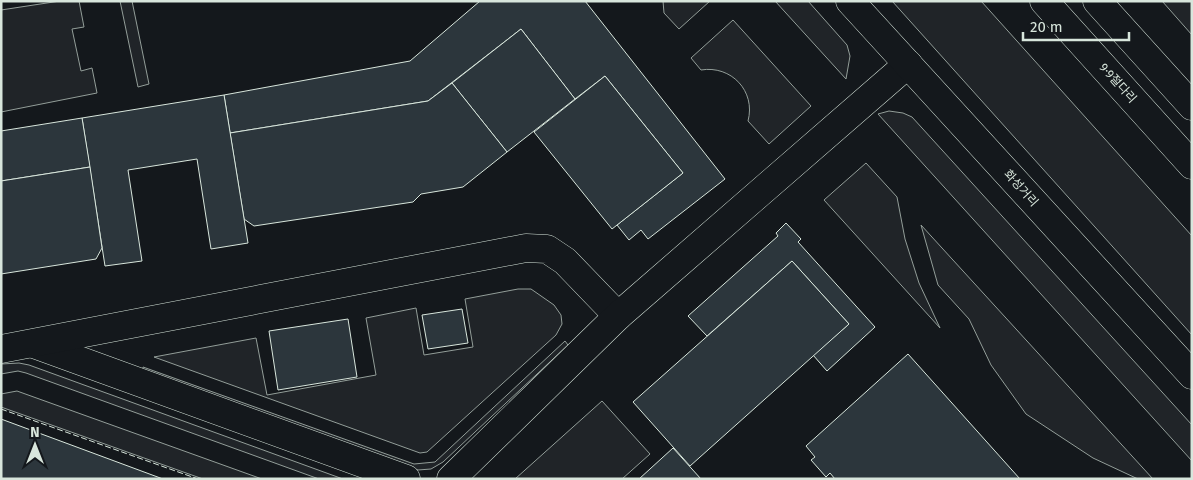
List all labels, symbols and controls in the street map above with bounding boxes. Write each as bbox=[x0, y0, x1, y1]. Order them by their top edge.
scale bar bbox=[1023, 10, 1129, 42]
text: 20 m bbox=[1030, 18, 1063, 36]
street label: 9·9절다리 bbox=[1097, 60, 1139, 106]
street label: 화성거리 bbox=[1001, 167, 1041, 209]
north arrow bbox=[10, 420, 60, 470]
text: N bbox=[30, 424, 40, 441]

